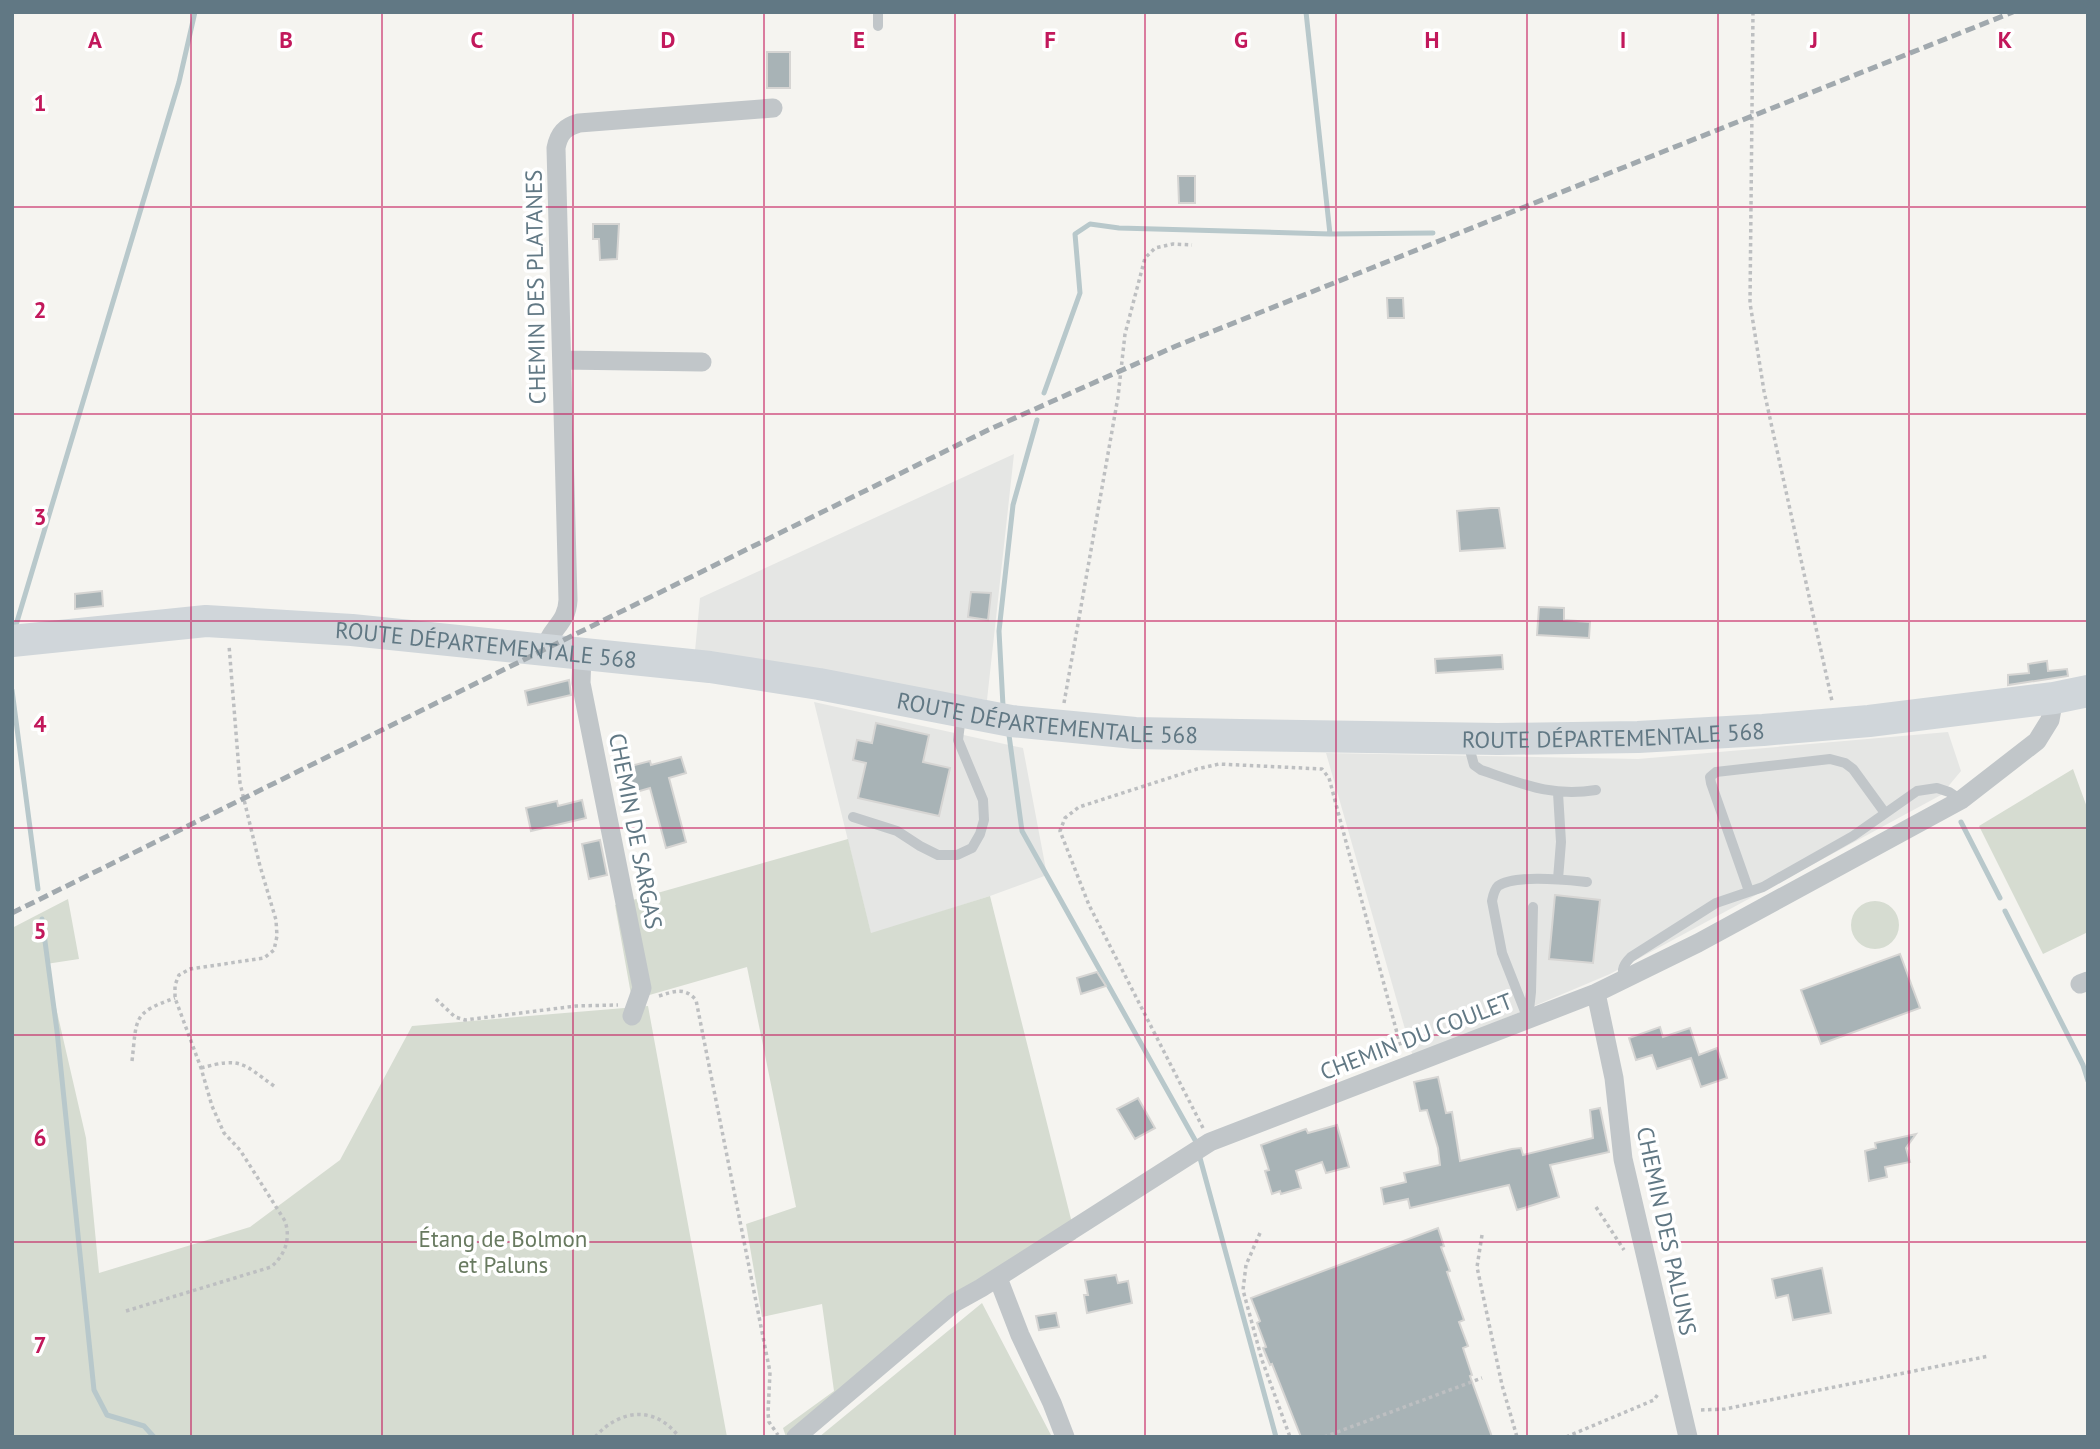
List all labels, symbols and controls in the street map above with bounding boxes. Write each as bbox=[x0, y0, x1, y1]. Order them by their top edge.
text: A bbox=[88, 25, 102, 54]
text: B bbox=[279, 25, 293, 54]
text: C bbox=[471, 25, 484, 54]
text: D bbox=[661, 25, 675, 54]
text: E bbox=[853, 25, 865, 54]
text: F bbox=[1044, 25, 1056, 54]
text: G bbox=[1234, 25, 1248, 54]
text: H bbox=[1425, 25, 1439, 54]
text: I bbox=[1620, 25, 1626, 54]
text: J bbox=[1809, 25, 1818, 54]
text: K bbox=[1998, 25, 2012, 54]
text: 1 bbox=[33, 88, 47, 117]
street label: CHEMIN DES PLATANES bbox=[518, 169, 552, 405]
text: 2 bbox=[33, 295, 47, 324]
text: 3 bbox=[33, 502, 47, 531]
street label: ROUTE DÉPARTEMENTALE 568 bbox=[334, 614, 638, 674]
street label: ROUTE DÉPARTEMENTALE 568 bbox=[895, 685, 1198, 749]
text: 4 bbox=[33, 709, 47, 738]
street label: ROUTE DÉPARTEMENTALE 568 bbox=[1462, 715, 1765, 754]
street label: CHEMIN DE SARGAS bbox=[603, 731, 669, 931]
text: 5 bbox=[33, 916, 47, 945]
street label: CHEMIN DU COULET bbox=[1316, 986, 1517, 1086]
text: 6 bbox=[33, 1123, 47, 1152]
street label: CHEMIN DES PALUNS bbox=[1631, 1124, 1703, 1338]
park label: Étang de Bolmon et Paluns bbox=[419, 1224, 587, 1279]
text: 7 bbox=[33, 1330, 47, 1359]

